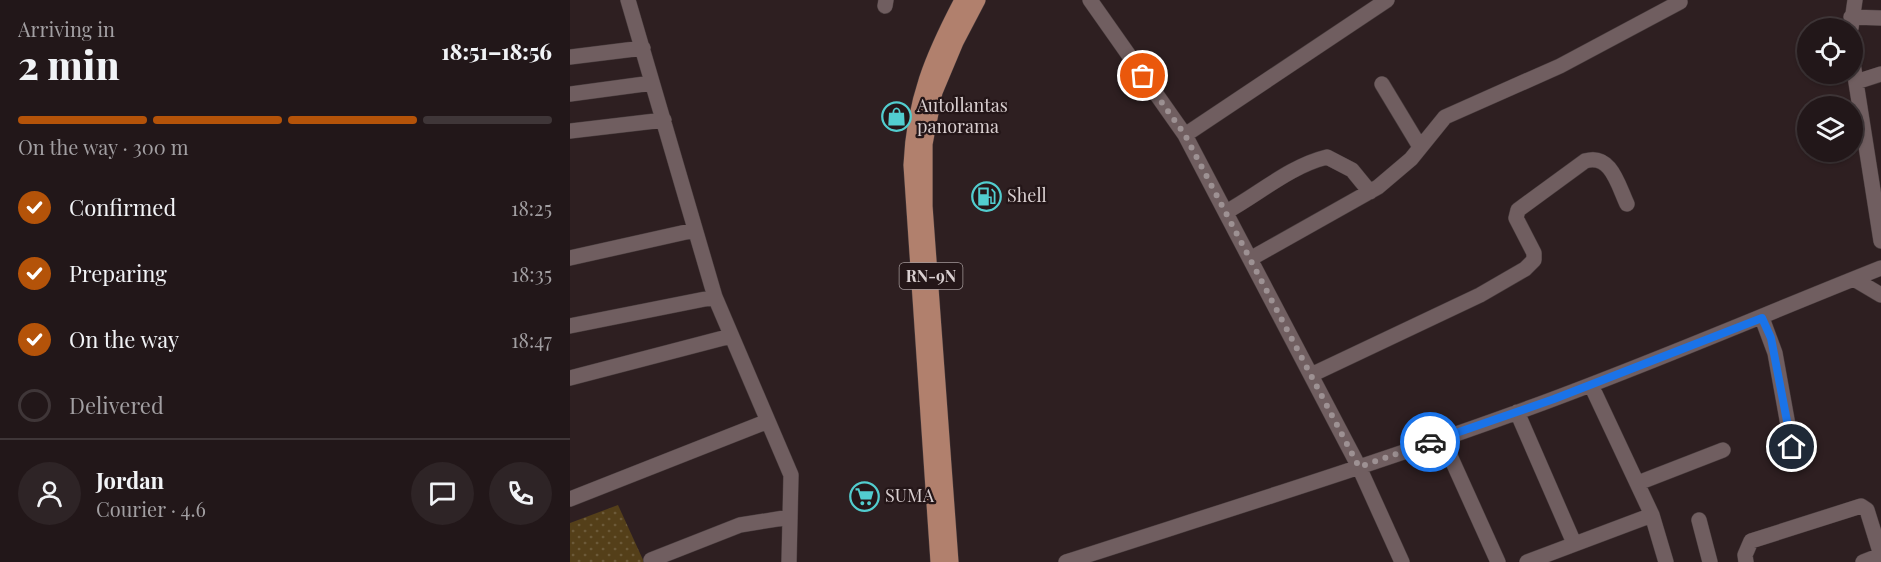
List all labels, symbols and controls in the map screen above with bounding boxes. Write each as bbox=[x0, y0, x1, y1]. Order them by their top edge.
text: Arriving in bbox=[18, 15, 115, 42]
map controls bbox=[1797, 18, 1863, 162]
button: locate bbox=[1797, 18, 1863, 84]
text: 18:51–18:56 bbox=[441, 36, 552, 66]
text: 2 min bbox=[18, 38, 120, 90]
pin bbox=[1117, 50, 1168, 101]
icon: bag bbox=[1126, 59, 1159, 92]
place label: Autollantas panorama bbox=[916, 93, 1008, 138]
button: layers bbox=[1797, 96, 1863, 162]
shop icon: Autollantas panorama bbox=[880, 100, 912, 132]
text: On the way · 300 m bbox=[18, 133, 189, 160]
fuel station icon: Shell bbox=[970, 180, 1002, 212]
place label: Shell bbox=[1007, 183, 1047, 207]
icon: check bbox=[18, 191, 51, 224]
text: Confirmed bbox=[69, 192, 176, 222]
text: 18:25 bbox=[511, 194, 552, 221]
icon: check bbox=[18, 257, 51, 290]
text: Preparing bbox=[69, 258, 167, 288]
text: 18:35 bbox=[512, 260, 552, 287]
road number: RN-9N bbox=[900, 263, 962, 289]
icon: check bbox=[18, 323, 51, 356]
text: On the way bbox=[69, 324, 179, 354]
text: 18:47 bbox=[511, 326, 552, 353]
text: Delivered bbox=[69, 390, 164, 420]
courier bbox=[1400, 412, 1460, 472]
pin bbox=[1766, 421, 1817, 472]
icon: car bbox=[1414, 426, 1447, 459]
icon: home bbox=[1775, 430, 1808, 463]
button: person bbox=[18, 462, 81, 525]
button: chat bbox=[411, 462, 474, 525]
button: phone bbox=[489, 462, 552, 525]
text: Jordan bbox=[96, 465, 164, 495]
supermarket icon: SUMA bbox=[848, 480, 880, 512]
place label: SUMA bbox=[885, 483, 935, 507]
text: Courier · 4.6 bbox=[96, 495, 206, 522]

